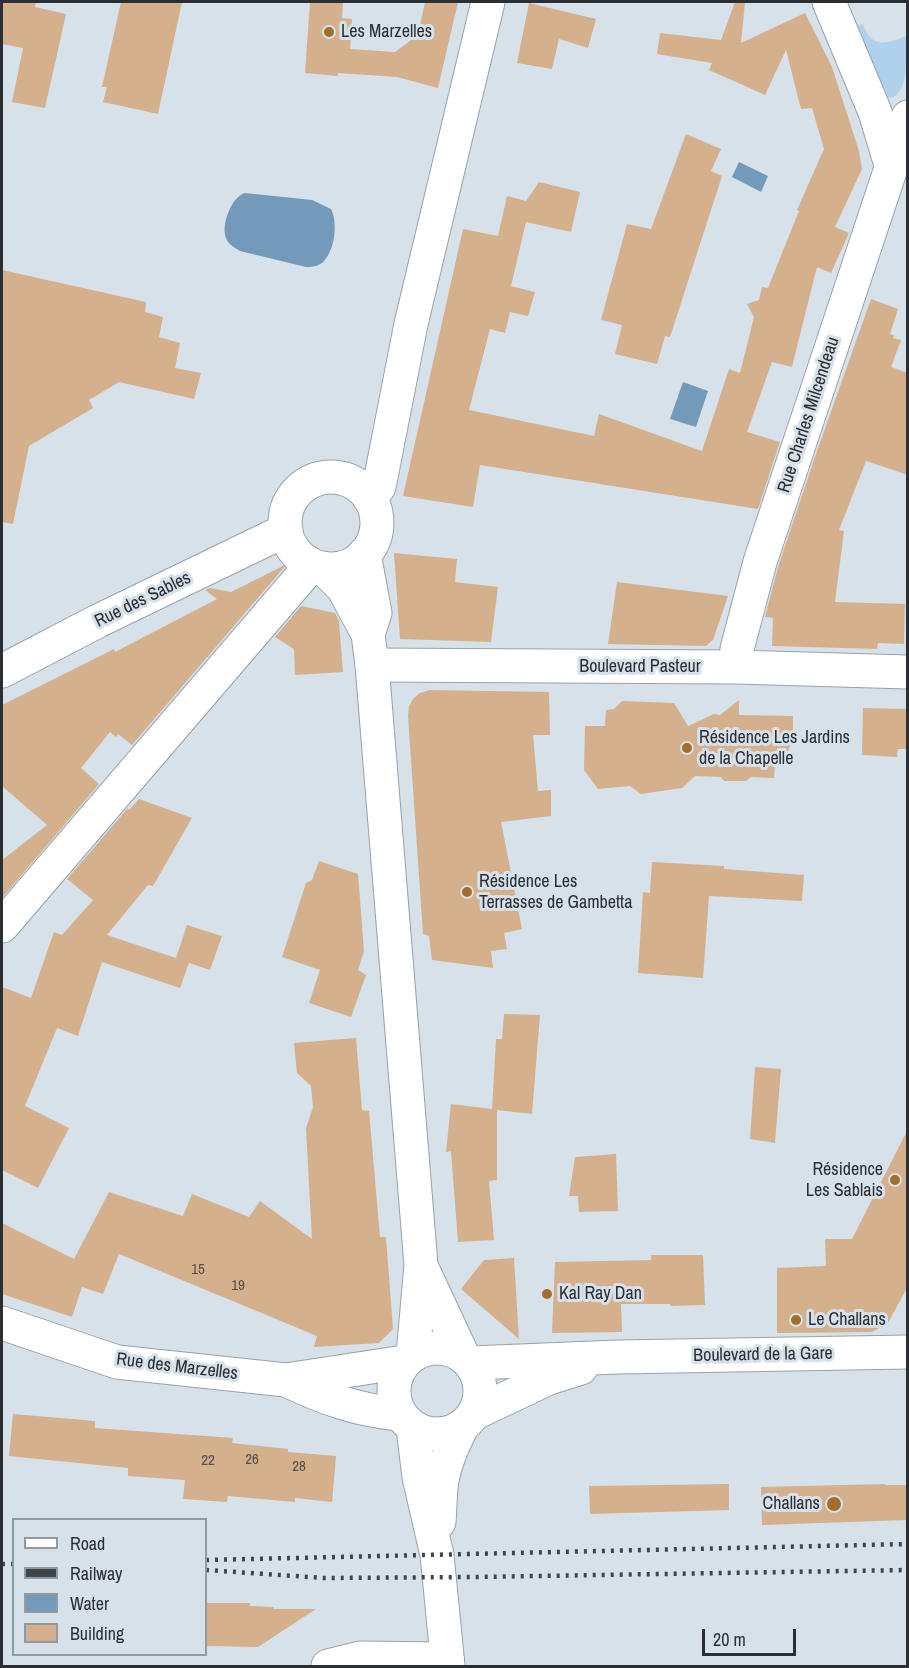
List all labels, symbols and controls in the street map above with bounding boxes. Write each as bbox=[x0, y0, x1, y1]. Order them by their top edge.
place label: Les Marzelles bbox=[341, 21, 432, 43]
marker: Les Marzelles bbox=[322, 25, 336, 39]
street label: Rue Charles Milcendeau bbox=[774, 334, 844, 496]
street label: Rue des Sables bbox=[91, 567, 195, 633]
street label: Boulevard Pasteur bbox=[579, 656, 701, 678]
place label: Résidence Les Jardins de la Chapelle bbox=[699, 727, 850, 770]
marker: Résidence Les Jardins de la Chapelle bbox=[680, 741, 694, 755]
place label: Résidence Les Terrasses de Gambetta bbox=[479, 871, 632, 914]
marker: Résidence Les Terrasses de Gambetta bbox=[460, 885, 474, 899]
place label: Résidence Les Sablais bbox=[806, 1159, 883, 1202]
marker: Résidence Les Sablais bbox=[888, 1173, 902, 1187]
house number: 15 bbox=[191, 1261, 205, 1279]
house number: 19 bbox=[231, 1277, 245, 1295]
place label: Kal Ray Dan bbox=[559, 1283, 642, 1305]
marker: Kal Ray Dan bbox=[540, 1287, 554, 1301]
place label: Le Challans bbox=[808, 1309, 886, 1331]
marker: Le Challans bbox=[789, 1313, 803, 1327]
street label: Boulevard de la Gare bbox=[693, 1343, 833, 1367]
street label: Rue des Marzelles bbox=[115, 1349, 239, 1385]
house number: 26 bbox=[245, 1451, 259, 1469]
house number: 22 bbox=[201, 1452, 215, 1470]
house number: 28 bbox=[292, 1458, 306, 1476]
place label: Challans bbox=[763, 1493, 820, 1515]
marker: Challans bbox=[825, 1495, 843, 1513]
legend bbox=[12, 1518, 207, 1656]
text: Road bbox=[70, 1531, 105, 1556]
text: Railway bbox=[70, 1561, 123, 1586]
text: Water bbox=[70, 1591, 109, 1616]
scale bar bbox=[705, 1617, 800, 1655]
text: Building bbox=[70, 1621, 124, 1646]
text: 20 m bbox=[713, 1627, 746, 1652]

